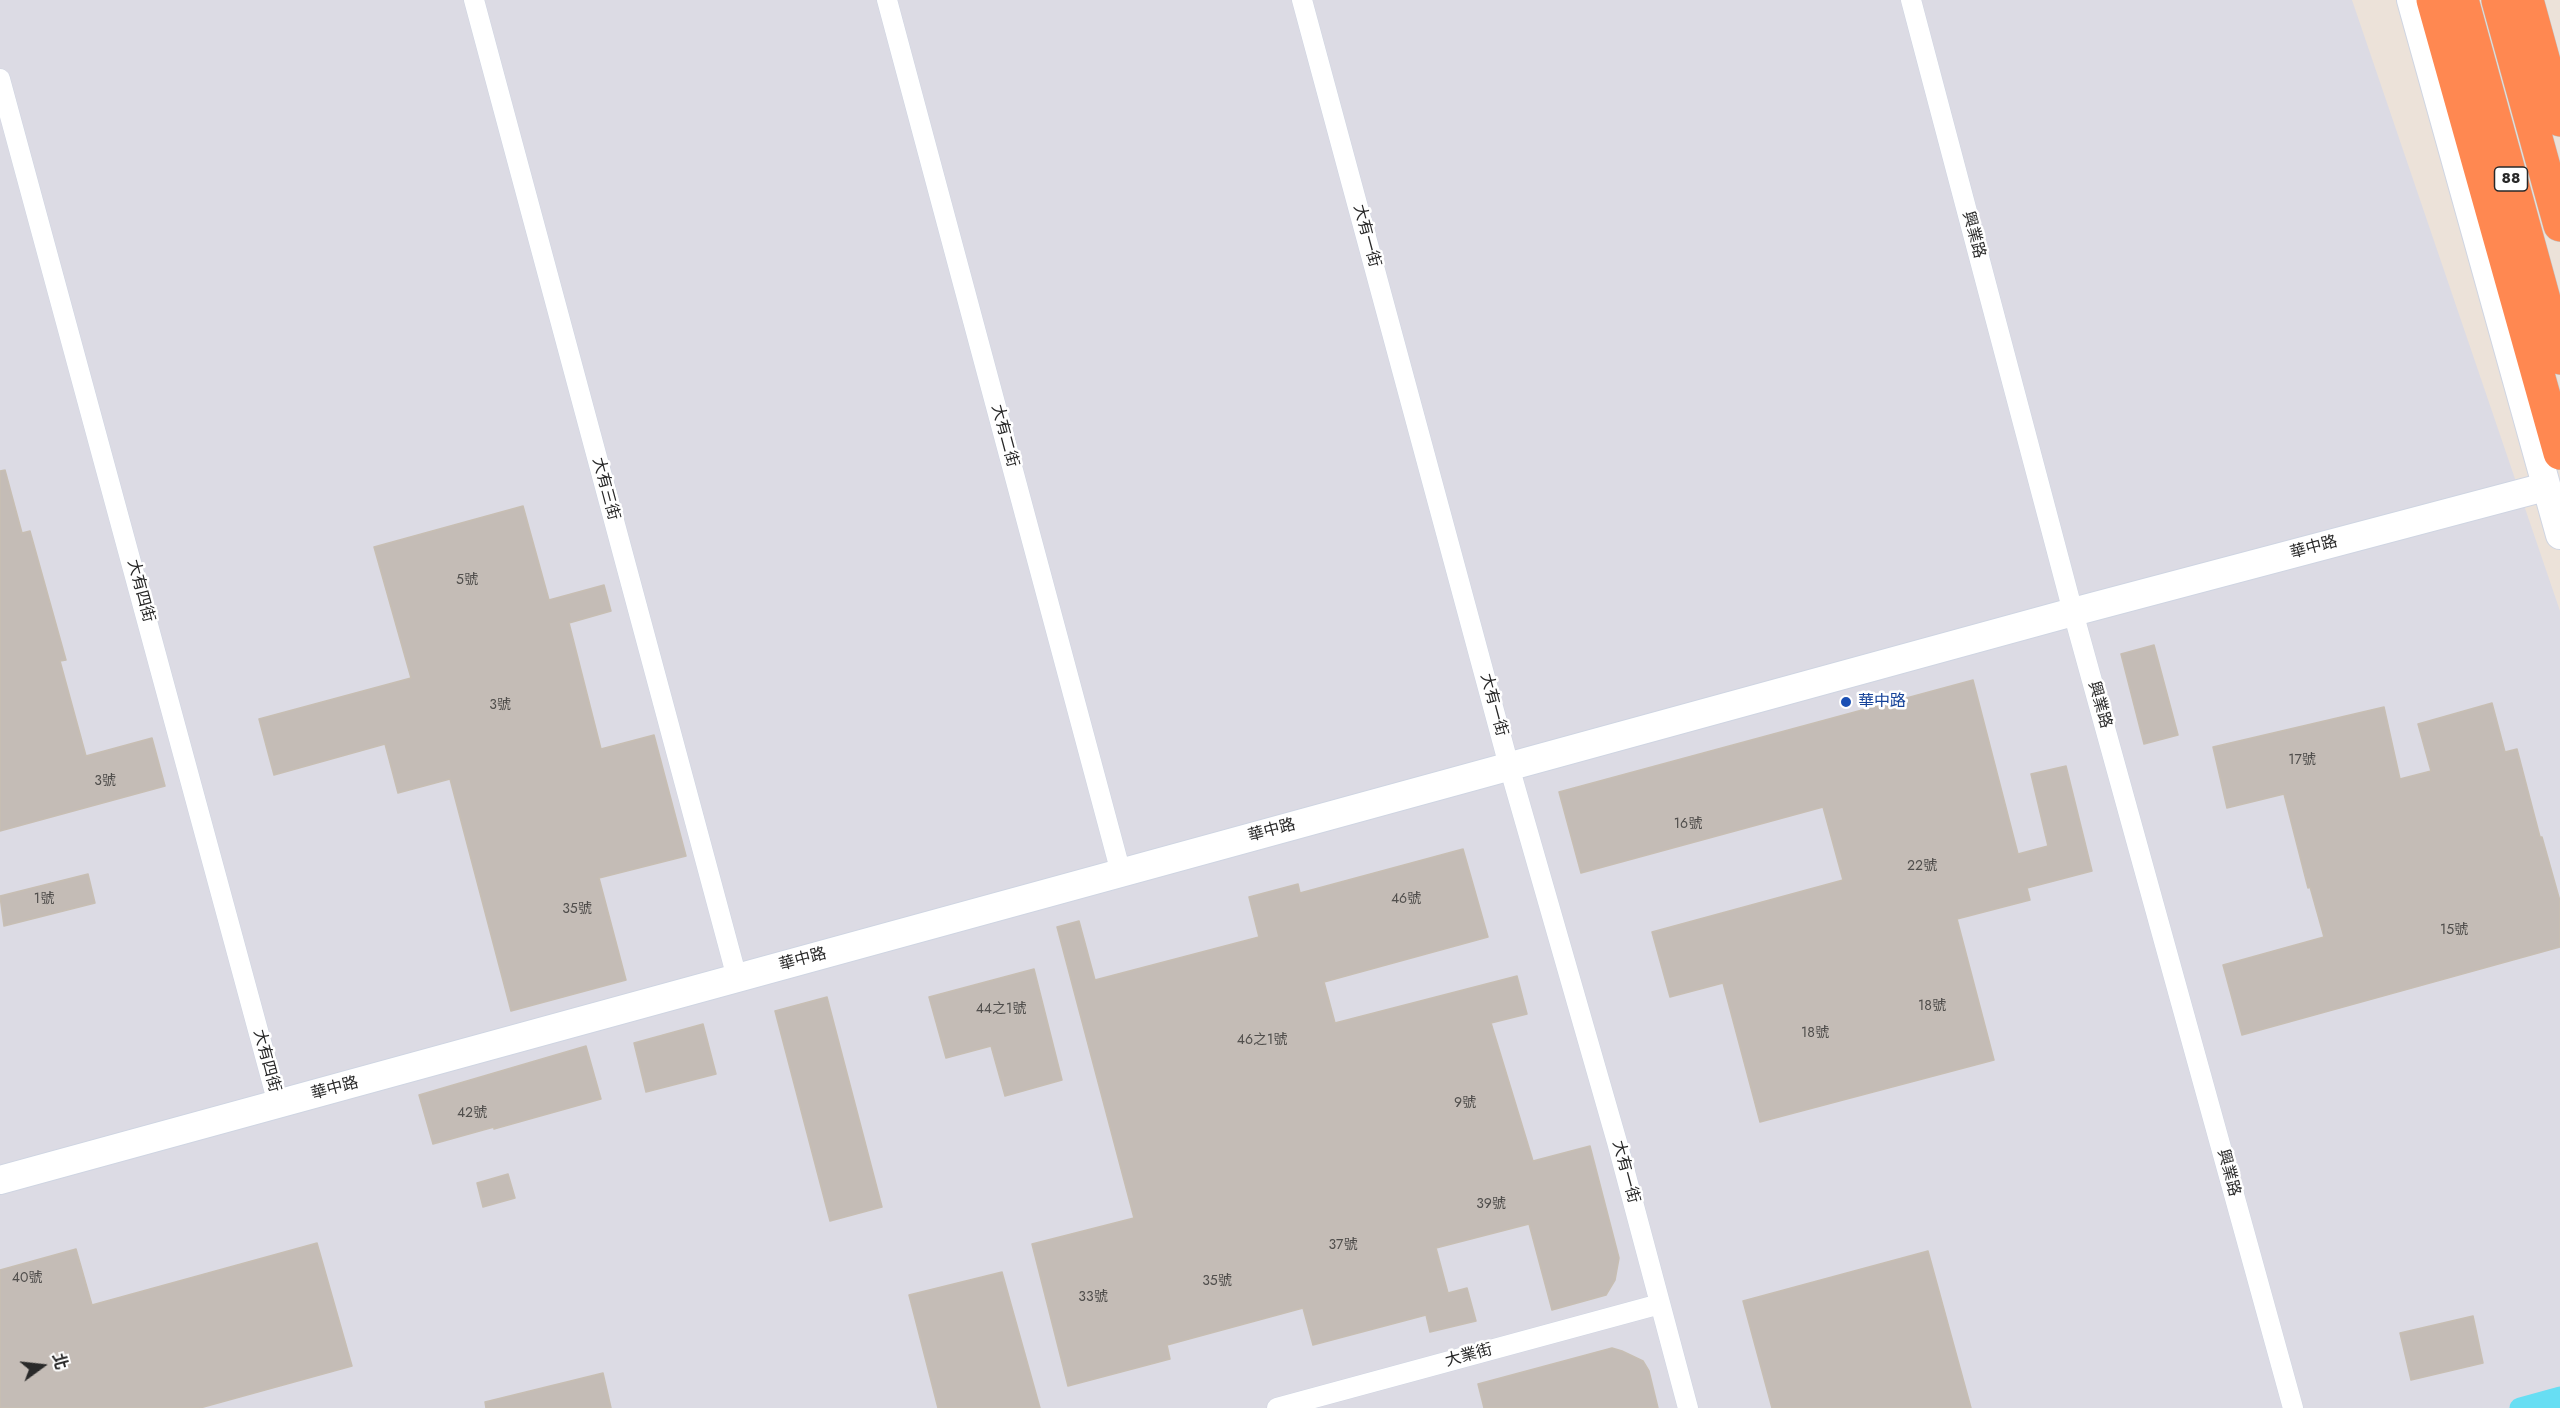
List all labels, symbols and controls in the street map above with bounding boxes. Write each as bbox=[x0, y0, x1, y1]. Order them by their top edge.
road number: 88 bbox=[2494, 167, 2528, 191]
street label: 大有一街 bbox=[1348, 203, 1384, 269]
street label: 興業路 bbox=[1958, 209, 1988, 261]
street label: 大有二街 bbox=[986, 403, 1022, 469]
street label: 大有三街 bbox=[587, 456, 623, 522]
street label: 華中路 bbox=[2288, 533, 2340, 563]
street label: 大有四街 bbox=[122, 558, 158, 624]
house number: 5號 bbox=[456, 573, 478, 589]
street label: 大有一街 bbox=[1475, 672, 1511, 738]
street label: 興業路 bbox=[2083, 679, 2115, 731]
place label: 華中路 bbox=[1858, 692, 1906, 712]
marker: 華中路 bbox=[1839, 695, 1853, 709]
house number: 3號 bbox=[489, 698, 511, 714]
house number: 17號 bbox=[2288, 753, 2316, 769]
house number: 3號 bbox=[94, 774, 116, 790]
street label: 華中路 bbox=[1246, 816, 1298, 846]
house number: 16號 bbox=[1674, 817, 1702, 833]
house number: 22號 bbox=[1907, 859, 1937, 875]
house number: 1號 bbox=[34, 892, 54, 908]
house number: 46號 bbox=[1391, 892, 1421, 908]
house number: 35號 bbox=[562, 902, 592, 918]
house number: 15號 bbox=[2440, 923, 2468, 939]
street label: 華中路 bbox=[777, 945, 829, 975]
house number: 18號 bbox=[1918, 999, 1946, 1015]
house number: 44之1號 bbox=[976, 1002, 1026, 1018]
house number: 18號 bbox=[1801, 1026, 1829, 1042]
street label: 大有四街 bbox=[248, 1028, 284, 1094]
house number: 46之1號 bbox=[1237, 1033, 1287, 1049]
street label: 華中路 bbox=[309, 1074, 361, 1104]
house number: 9號 bbox=[1454, 1096, 1476, 1112]
house number: 42號 bbox=[457, 1106, 487, 1122]
street label: 大有一街 bbox=[1607, 1139, 1643, 1205]
street label: 興業路 bbox=[2213, 1147, 2243, 1199]
house number: 39號 bbox=[1476, 1197, 1506, 1213]
house number: 37號 bbox=[1329, 1238, 1357, 1254]
house number: 40號 bbox=[12, 1271, 42, 1287]
house number: 35號 bbox=[1202, 1274, 1232, 1290]
house number: 33號 bbox=[1078, 1290, 1108, 1306]
north arrow bbox=[12, 1336, 72, 1396]
street label: 大業街 bbox=[1443, 1341, 1495, 1371]
text: 北 bbox=[47, 1350, 73, 1372]

